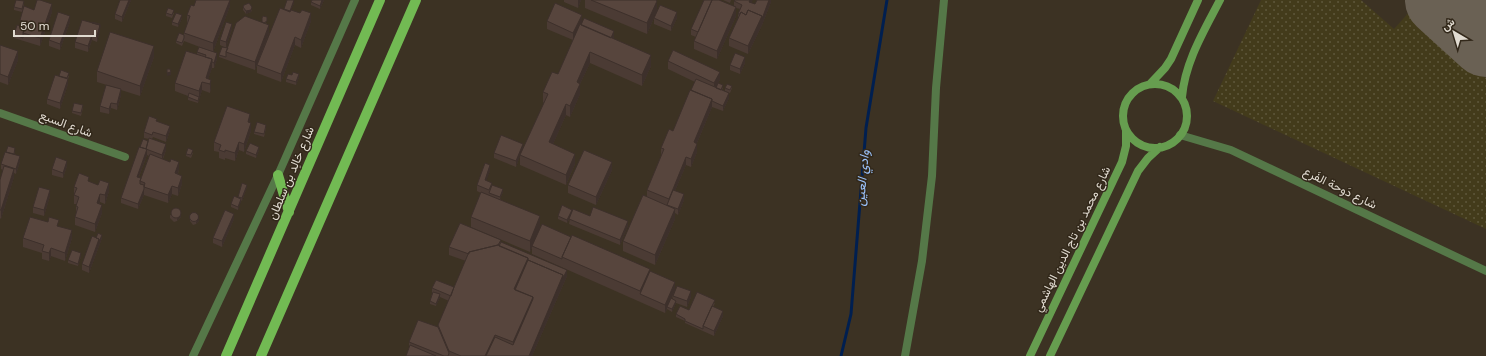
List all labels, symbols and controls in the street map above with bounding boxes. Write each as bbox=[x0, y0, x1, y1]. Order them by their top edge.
scale bar bbox=[14, 12, 95, 38]
north arrow bbox=[1434, 12, 1474, 52]
text: ش bbox=[1438, 15, 1457, 34]
text: 50 m bbox=[20, 18, 49, 34]
street label: شارع السبع bbox=[37, 107, 95, 142]
street label: شارع خالِد بن سلطان bbox=[264, 124, 319, 222]
water label: وادي العين bbox=[851, 149, 875, 207]
street label: شارع محمد بن تاج الدين الهاشمي bbox=[1030, 163, 1116, 315]
street label: شارع دَوحة الفَرع bbox=[1300, 163, 1380, 214]

